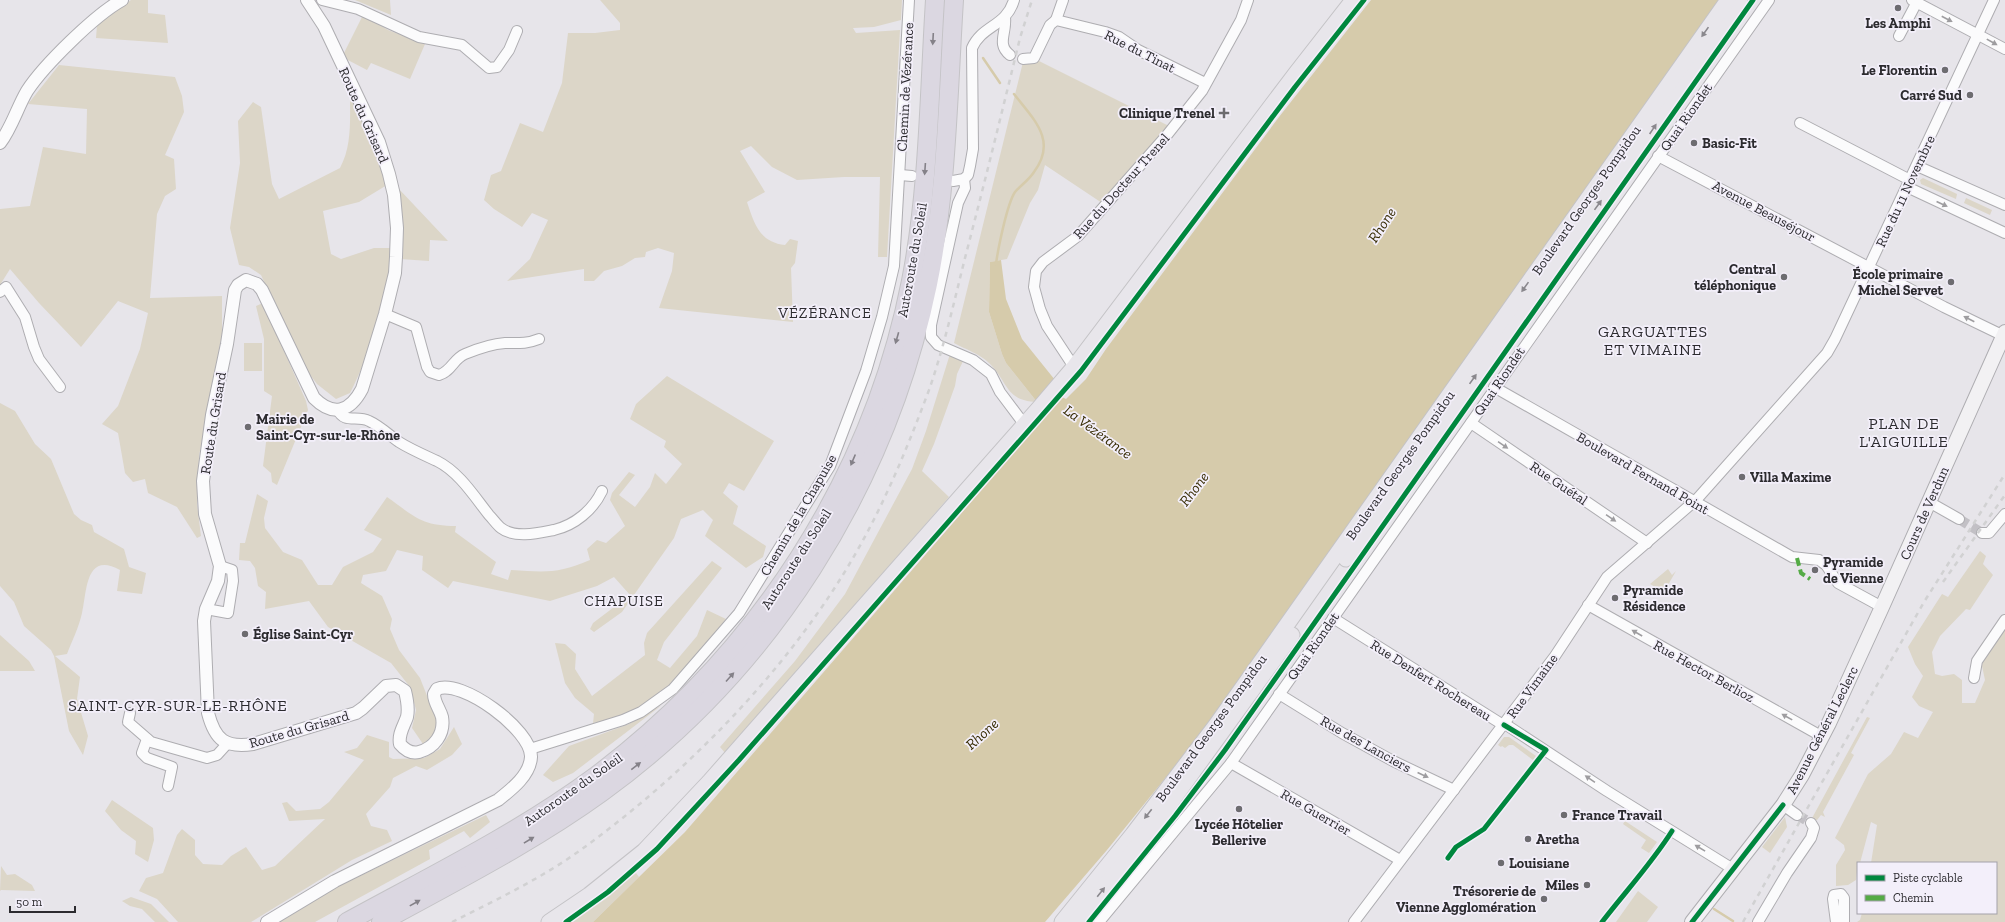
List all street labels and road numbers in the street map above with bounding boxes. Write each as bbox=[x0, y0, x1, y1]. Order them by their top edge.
street label: Chemin de Vézérance bbox=[894, 22, 917, 152]
street label: Rue du Tinat bbox=[1101, 26, 1179, 77]
street label: Route du Grisard bbox=[335, 65, 392, 166]
street label: Quai Riondet bbox=[1657, 79, 1717, 155]
street label: Boulevard Georges Pompidou bbox=[1528, 122, 1645, 278]
street label: Rue du Docteur Trenel bbox=[1070, 130, 1173, 243]
street label: Rue du 11 Novembre bbox=[1872, 132, 1939, 250]
street label: Avenue Beauséjour bbox=[1709, 177, 1818, 246]
street label: Autoroute du Soleil bbox=[894, 201, 931, 319]
street label: Quai Riondet bbox=[1470, 343, 1529, 419]
street label: Route du Grisard bbox=[197, 371, 230, 475]
street label: Boulevard Georges Pompidou bbox=[1342, 387, 1459, 543]
street label: Boulevard Fernand Point bbox=[1574, 429, 1713, 519]
street label: Chemin de la Chapuise bbox=[757, 451, 840, 579]
street label: Rue Guétal bbox=[1527, 458, 1591, 509]
street label: Cours de Verdun bbox=[1896, 464, 1953, 563]
street label: Autoroute du Soleil bbox=[758, 506, 835, 613]
street label: Quai Riondet bbox=[1284, 608, 1344, 684]
street label: Rue Denfert Rochereau bbox=[1367, 636, 1495, 725]
street label: Rue Hector Berlioz bbox=[1650, 637, 1758, 706]
street label: Rue Vimaine bbox=[1503, 650, 1562, 722]
street label: Boulevard Georges Pompidou bbox=[1152, 651, 1271, 805]
street label: Avenue Général Leclerc bbox=[1783, 663, 1862, 797]
street label: Route du Grisard bbox=[247, 707, 351, 752]
street label: Rue des Lanciers bbox=[1317, 712, 1414, 776]
street label: Autoroute du Soleil bbox=[521, 749, 626, 830]
street label: Rue Guerrier bbox=[1278, 785, 1354, 839]

